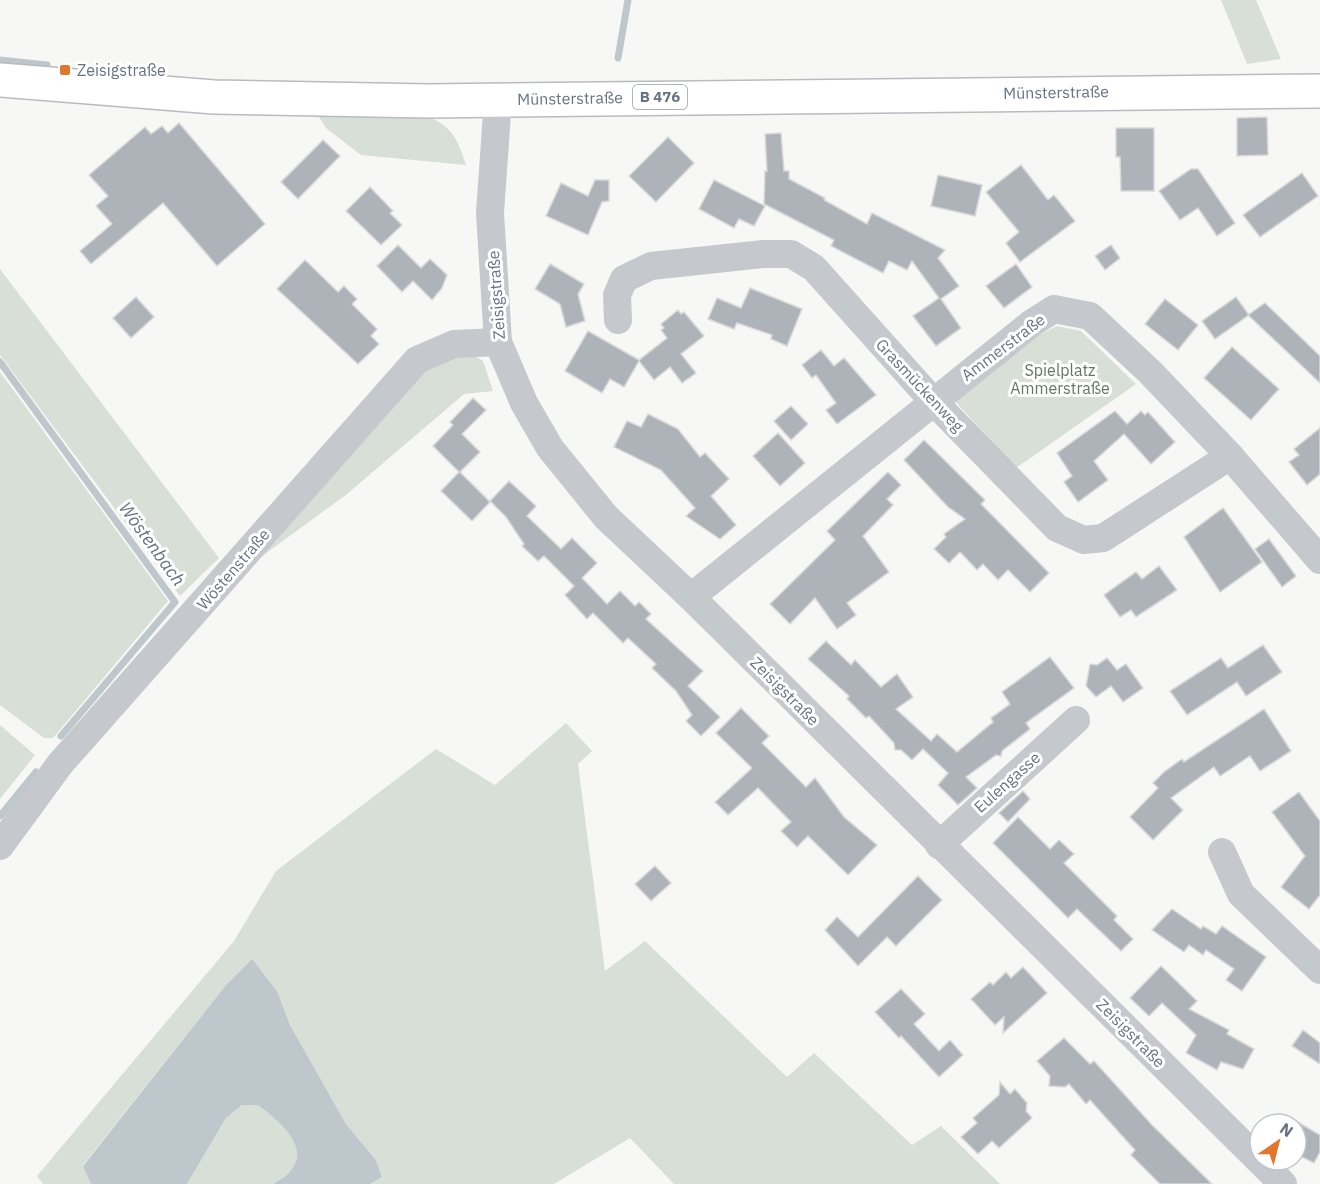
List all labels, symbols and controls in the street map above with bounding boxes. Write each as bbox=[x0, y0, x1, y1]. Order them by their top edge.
place label: Zeisigstraße bbox=[77, 60, 166, 80]
marker: Zeisigstraße bbox=[58, 63, 72, 77]
street label: Münsterstraße bbox=[1003, 81, 1109, 103]
road number: B 476 bbox=[633, 85, 687, 109]
street label: Münsterstraße bbox=[517, 87, 623, 109]
street label: Zeisigstraße bbox=[483, 250, 509, 340]
street label: Ammerstraße bbox=[957, 309, 1049, 385]
street label: Grasmückenweg bbox=[872, 334, 969, 436]
park label: Spielplatz Ammerstraße bbox=[1010, 360, 1110, 398]
water label: Wöstenbach bbox=[114, 497, 191, 590]
street label: Wöstenstraße bbox=[192, 524, 274, 614]
street label: Zeisigstraße bbox=[746, 652, 824, 730]
street label: Eulengasse bbox=[970, 747, 1044, 817]
street label: Zeisigstraße bbox=[1092, 994, 1170, 1072]
north arrow bbox=[1248, 1112, 1308, 1172]
text: N bbox=[1276, 1118, 1297, 1141]

